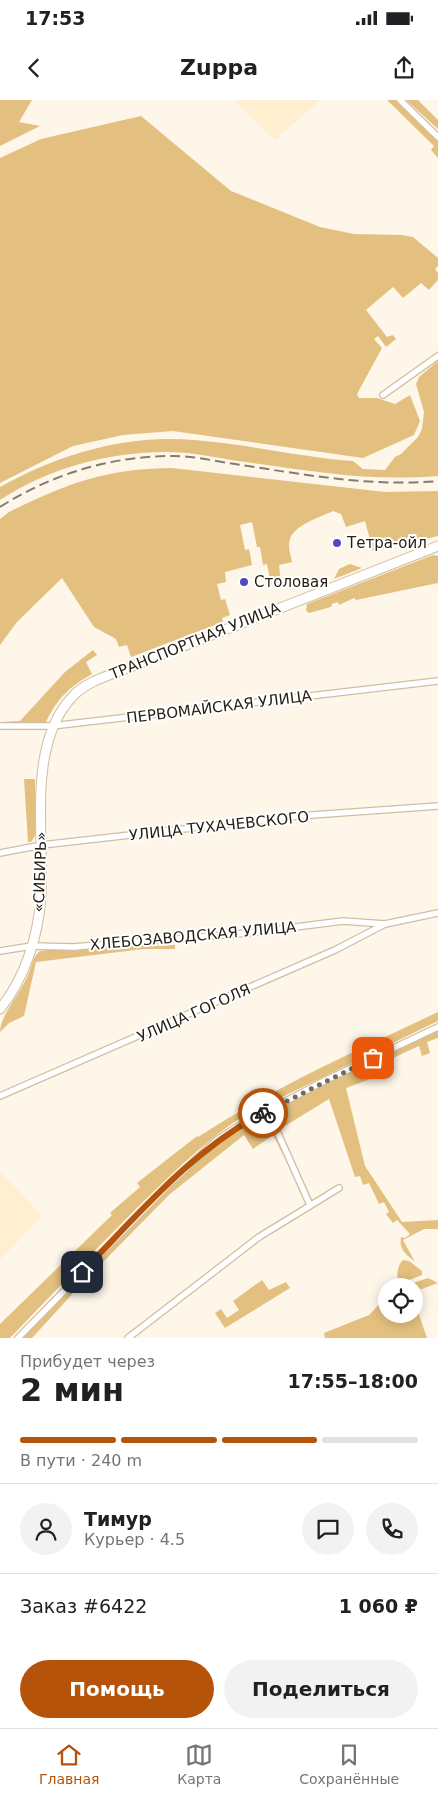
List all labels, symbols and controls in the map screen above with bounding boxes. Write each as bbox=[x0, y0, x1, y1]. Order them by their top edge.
text: 17:53 bbox=[25, 7, 85, 29]
icon: back bbox=[20, 54, 48, 82]
icon: share bbox=[390, 54, 418, 82]
text: Zuppa bbox=[180, 55, 258, 80]
place label: Тетра-ойл bbox=[346, 534, 427, 552]
marker: Тетра-ойл bbox=[331, 537, 343, 549]
place label: Столовая bbox=[254, 573, 328, 591]
marker: Столовая bbox=[238, 576, 250, 588]
street label: ТРАНСПОРТНАЯ УЛИЦА bbox=[106, 598, 283, 684]
street label: ПЕРВОМАЙСКАЯ УЛИЦА bbox=[125, 686, 313, 727]
street label: УЛИЦА ТУХАЧЕВСКОГО bbox=[128, 808, 310, 844]
street label: «СИБИРЬ» bbox=[30, 831, 50, 913]
street label: ХЛЕБОЗАВОДСКАЯ УЛИЦА bbox=[89, 918, 298, 954]
street label: УЛИЦА ГОГОЛЯ bbox=[135, 980, 253, 1046]
pin bbox=[352, 1037, 394, 1079]
icon: bag bbox=[359, 1044, 387, 1072]
courier bbox=[238, 1088, 288, 1138]
icon: bike bbox=[249, 1099, 277, 1127]
pin bbox=[61, 1251, 103, 1293]
icon: home bbox=[68, 1258, 96, 1286]
map controls bbox=[378, 1278, 423, 1323]
button: locate bbox=[378, 1278, 423, 1323]
text: Прибудет через bbox=[20, 1352, 155, 1371]
text: 17:55–18:00 bbox=[288, 1370, 418, 1392]
text: 2 мин bbox=[20, 1371, 124, 1409]
text: В пути · 240 m bbox=[20, 1451, 142, 1470]
button: person bbox=[20, 1503, 72, 1555]
button: chat bbox=[302, 1503, 354, 1555]
button: phone bbox=[366, 1503, 418, 1555]
text: Тимур bbox=[84, 1508, 152, 1530]
text: Курьер · 4.5 bbox=[84, 1530, 185, 1549]
text: Заказ #6422 bbox=[20, 1595, 147, 1617]
text: 1 060 ₽ bbox=[339, 1595, 418, 1617]
button: Помощь bbox=[20, 1660, 214, 1718]
button: Поделиться bbox=[224, 1660, 418, 1718]
tab: Главная bbox=[39, 1741, 99, 1787]
tab: Карта bbox=[177, 1741, 221, 1787]
tab: Сохранённые bbox=[299, 1741, 399, 1787]

